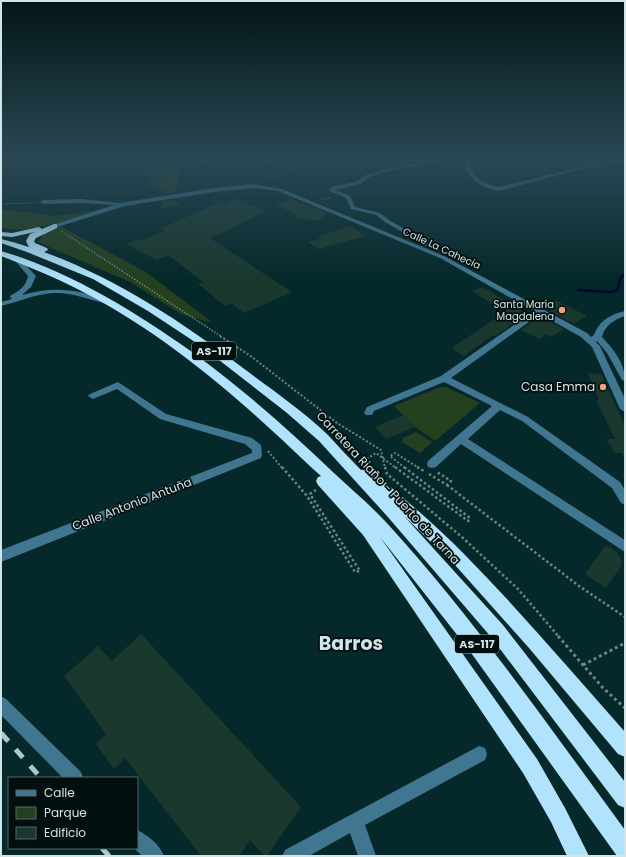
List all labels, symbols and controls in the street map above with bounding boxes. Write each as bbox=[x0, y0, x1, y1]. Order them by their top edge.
street label: Calle La Cahecia bbox=[400, 224, 483, 273]
place label: Santa María Magdalena bbox=[494, 297, 554, 324]
marker: Santa María Magdalena bbox=[557, 305, 567, 315]
road number: AS-117 bbox=[192, 342, 236, 360]
place label: Casa Emma bbox=[521, 378, 595, 395]
marker: Casa Emma bbox=[598, 382, 608, 392]
street label: Carretera Riaño - Puerto de Tarna bbox=[313, 407, 464, 568]
street label: Calle Antonio Antuña bbox=[70, 473, 194, 534]
district label: Barros bbox=[319, 630, 383, 657]
road number: AS-117 bbox=[455, 635, 499, 653]
legend bbox=[8, 777, 138, 849]
text: Calle bbox=[44, 784, 75, 801]
text: Parque bbox=[44, 804, 87, 821]
text: Edificio bbox=[44, 824, 86, 841]

